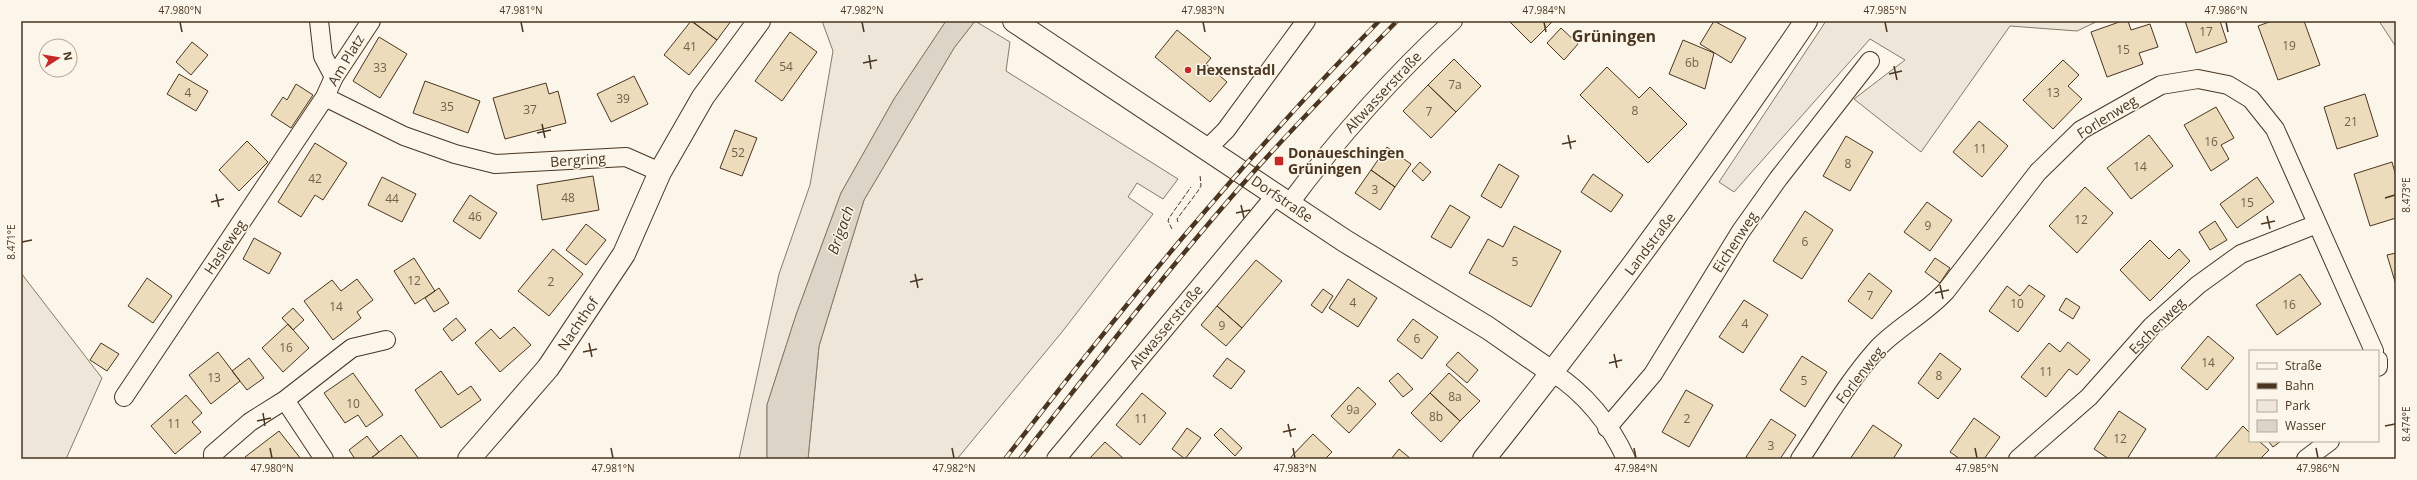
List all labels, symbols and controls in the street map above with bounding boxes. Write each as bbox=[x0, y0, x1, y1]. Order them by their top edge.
text: 47.980°N bbox=[158, 3, 202, 17]
text: 47.981°N bbox=[499, 3, 543, 17]
text: 47.982°N bbox=[840, 3, 884, 17]
text: 47.983°N bbox=[1181, 3, 1225, 17]
text: 47.984°N bbox=[1522, 3, 1566, 17]
text: 47.985°N bbox=[1863, 3, 1907, 17]
text: 47.986°N bbox=[2204, 3, 2248, 17]
house number: 17 bbox=[2199, 23, 2213, 40]
district label: Grüningen bbox=[1572, 25, 1656, 47]
street label: Am Platz bbox=[323, 30, 369, 89]
house number: 19 bbox=[2282, 37, 2296, 54]
north arrow bbox=[38, 38, 78, 78]
house number: 41 bbox=[683, 38, 697, 55]
house number: 15 bbox=[2116, 41, 2130, 58]
street label: Altwasserstraße bbox=[1340, 47, 1425, 136]
text: N bbox=[60, 50, 77, 62]
house number: 6b bbox=[1685, 54, 1699, 71]
house number: 54 bbox=[779, 58, 793, 75]
house number: 33 bbox=[373, 59, 387, 76]
place label: Hexenstadl bbox=[1196, 60, 1275, 79]
marker: Hexenstadl bbox=[1183, 65, 1193, 75]
house number: 7a bbox=[1448, 76, 1462, 93]
house number: 4 bbox=[185, 84, 192, 101]
house number: 13 bbox=[2046, 84, 2060, 101]
house number: 39 bbox=[616, 90, 630, 107]
street label: Forlenweg bbox=[2073, 90, 2141, 143]
house number: 35 bbox=[440, 98, 454, 115]
house number: 37 bbox=[523, 101, 537, 118]
house number: 8 bbox=[1632, 102, 1639, 119]
house number: 7 bbox=[1426, 103, 1433, 120]
house number: 21 bbox=[2344, 113, 2358, 130]
house number: 16 bbox=[2204, 133, 2218, 150]
house number: 11 bbox=[1973, 140, 1987, 157]
place label: Donaueschingen Grüningen bbox=[1288, 143, 1404, 178]
house number: 52 bbox=[731, 144, 745, 161]
street label: Bergring bbox=[550, 148, 607, 171]
marker: Donaueschingen Grüningen bbox=[1273, 155, 1285, 167]
house number: 8 bbox=[1845, 155, 1852, 172]
house number: 14 bbox=[2133, 158, 2147, 175]
house number: 42 bbox=[308, 170, 322, 187]
street label: Dorfstraße bbox=[1248, 171, 1317, 226]
text: 8.473°E bbox=[2399, 177, 2413, 213]
house number: 3 bbox=[1372, 181, 1379, 198]
house number: 48 bbox=[561, 189, 575, 206]
house number: 44 bbox=[385, 190, 399, 207]
house number: 15 bbox=[2240, 194, 2254, 211]
water label: Brigach bbox=[822, 203, 858, 257]
street label: Eichenweg bbox=[1708, 207, 1762, 276]
house number: 46 bbox=[468, 208, 482, 225]
street label: Landstraße bbox=[1620, 208, 1680, 279]
house number: 12 bbox=[2074, 211, 2088, 228]
street label: Hasleweg bbox=[199, 215, 250, 278]
house number: 9 bbox=[1925, 217, 1932, 234]
text: 8.471°E bbox=[4, 224, 18, 260]
house number: 6 bbox=[1802, 233, 1809, 250]
house number: 5 bbox=[1512, 253, 1519, 270]
house number: 12 bbox=[407, 272, 421, 289]
house number: 2 bbox=[548, 273, 555, 290]
street label: Altwasserstraße bbox=[1125, 280, 1207, 373]
house number: 7 bbox=[1867, 287, 1874, 304]
street label: Nachthof bbox=[553, 292, 603, 354]
street label: Eschenweg bbox=[2124, 293, 2189, 358]
house number: 4 bbox=[1350, 294, 1357, 311]
house number: 10 bbox=[2010, 295, 2024, 312]
house number: 16 bbox=[2282, 296, 2296, 313]
house number: 14 bbox=[329, 298, 343, 315]
house number: 4 bbox=[1742, 315, 1749, 332]
house number: 9 bbox=[1219, 317, 1226, 334]
house number: 6 bbox=[1414, 330, 1421, 347]
house number: 16 bbox=[279, 339, 293, 356]
street label: Forlenweg bbox=[1831, 342, 1888, 407]
legend bbox=[2249, 350, 2379, 442]
house number: 14 bbox=[2201, 354, 2215, 371]
text: Straße bbox=[2285, 357, 2322, 374]
house number: 11 bbox=[2039, 363, 2053, 380]
house number: 8 bbox=[1936, 367, 1943, 384]
house number: 13 bbox=[207, 369, 221, 386]
house number: 5 bbox=[1801, 372, 1808, 389]
text: Bahn bbox=[2285, 377, 2314, 394]
house number: 8a bbox=[1448, 388, 1462, 405]
house number: 10 bbox=[346, 395, 360, 412]
text: Park bbox=[2285, 397, 2311, 414]
house number: 9a bbox=[1346, 401, 1360, 418]
text: 8.474°E bbox=[2399, 406, 2413, 442]
house number: 8b bbox=[1429, 408, 1443, 425]
house number: 11 bbox=[1134, 410, 1148, 427]
house number: 2 bbox=[1684, 410, 1691, 427]
house number: 11 bbox=[167, 415, 181, 432]
text: Wasser bbox=[2285, 417, 2326, 434]
house number: 12 bbox=[2113, 430, 2127, 447]
house number: 3 bbox=[1768, 437, 1775, 454]
text: 47.980°N bbox=[250, 461, 294, 475]
text: 47.981°N bbox=[591, 461, 635, 475]
text: 47.982°N bbox=[932, 461, 976, 475]
text: 47.983°N bbox=[1273, 461, 1317, 475]
text: 47.984°N bbox=[1614, 461, 1658, 475]
text: 47.985°N bbox=[1955, 461, 1999, 475]
text: 47.986°N bbox=[2296, 461, 2340, 475]

